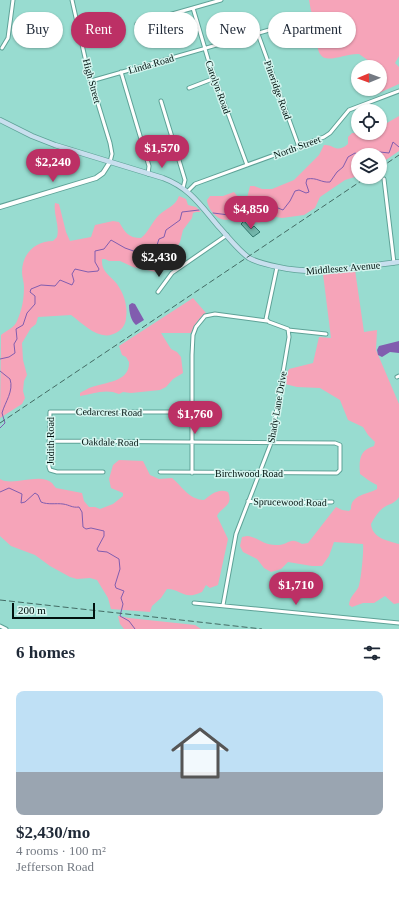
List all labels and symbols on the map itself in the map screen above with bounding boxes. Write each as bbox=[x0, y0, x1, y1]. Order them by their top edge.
street label: Linda Road bbox=[127, 52, 175, 76]
street label: High Street bbox=[81, 57, 103, 105]
street label: Carolyn Road bbox=[203, 59, 233, 115]
street label: Pineridge Road bbox=[262, 59, 294, 121]
north arrow bbox=[351, 60, 387, 96]
street label: North Street bbox=[272, 133, 322, 161]
pin: $1,570 bbox=[129, 135, 195, 169]
pin: $2,240 bbox=[20, 149, 86, 183]
pin: $4,850 bbox=[218, 196, 284, 230]
pin: $2,430 bbox=[126, 244, 192, 278]
street label: Middlesex Avenue bbox=[305, 259, 381, 277]
street label: Shady Lane Drive bbox=[265, 370, 289, 444]
pin: $1,760 bbox=[162, 401, 228, 435]
street label: Cedarcrest Road bbox=[76, 406, 142, 418]
street label: Judith Road bbox=[45, 417, 56, 465]
street label: Oakdale Road bbox=[81, 436, 139, 448]
street label: Birchwood Road bbox=[215, 468, 283, 479]
street label: Sprucewood Road bbox=[253, 496, 327, 508]
pin: $1,710 bbox=[263, 572, 329, 606]
scale bar bbox=[12, 601, 95, 620]

